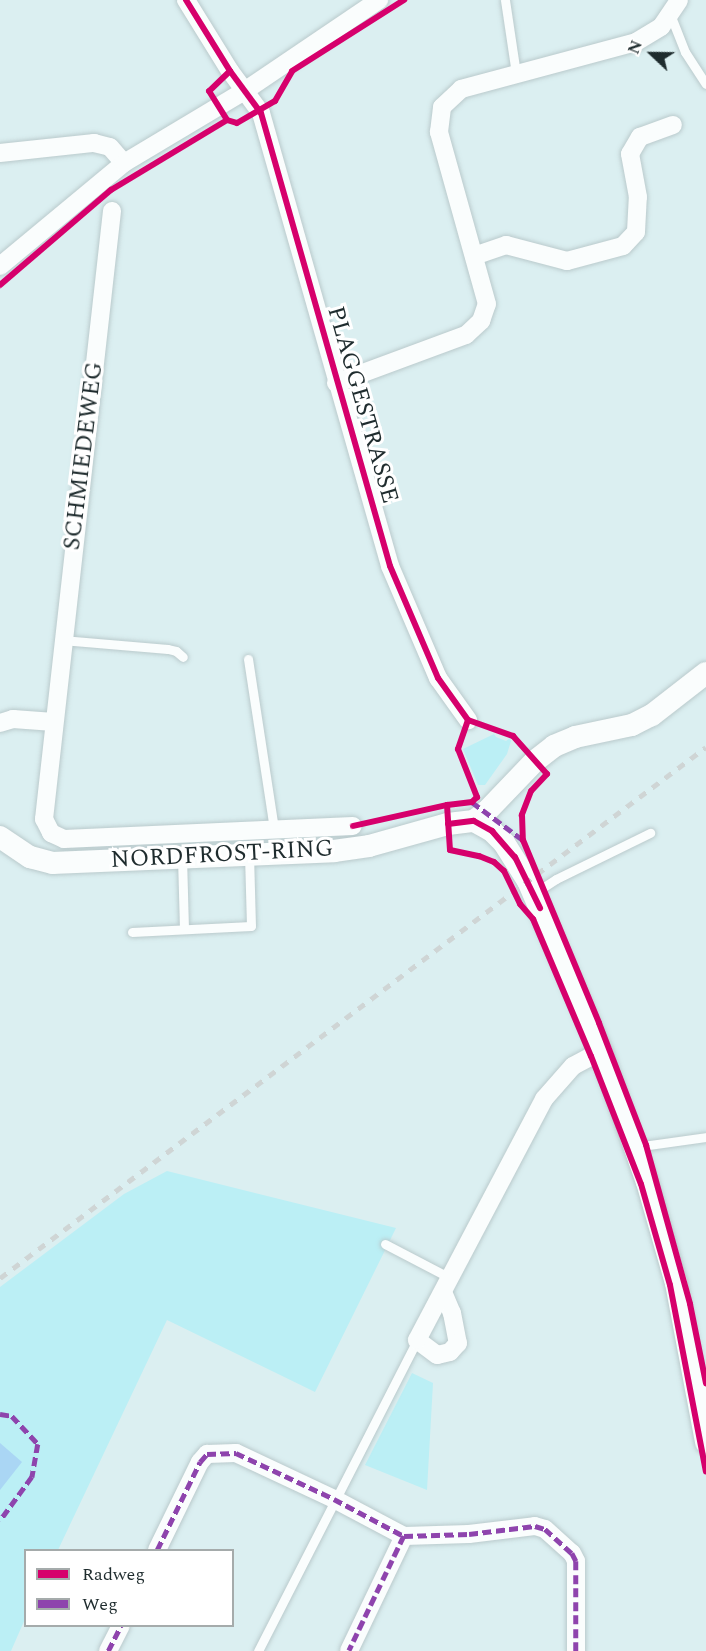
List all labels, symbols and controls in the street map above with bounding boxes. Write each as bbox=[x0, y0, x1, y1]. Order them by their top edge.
north arrow bbox=[622, 24, 682, 84]
text: N bbox=[622, 37, 649, 58]
street label: PLAGGESTRASSE bbox=[320, 303, 404, 507]
street label: SCHMIEDEWEG bbox=[58, 360, 110, 552]
street label: NORDFROST-RING bbox=[110, 835, 334, 875]
legend bbox=[24, 1549, 234, 1627]
text: Radweg bbox=[82, 1561, 145, 1588]
text: Weg bbox=[82, 1591, 118, 1618]

